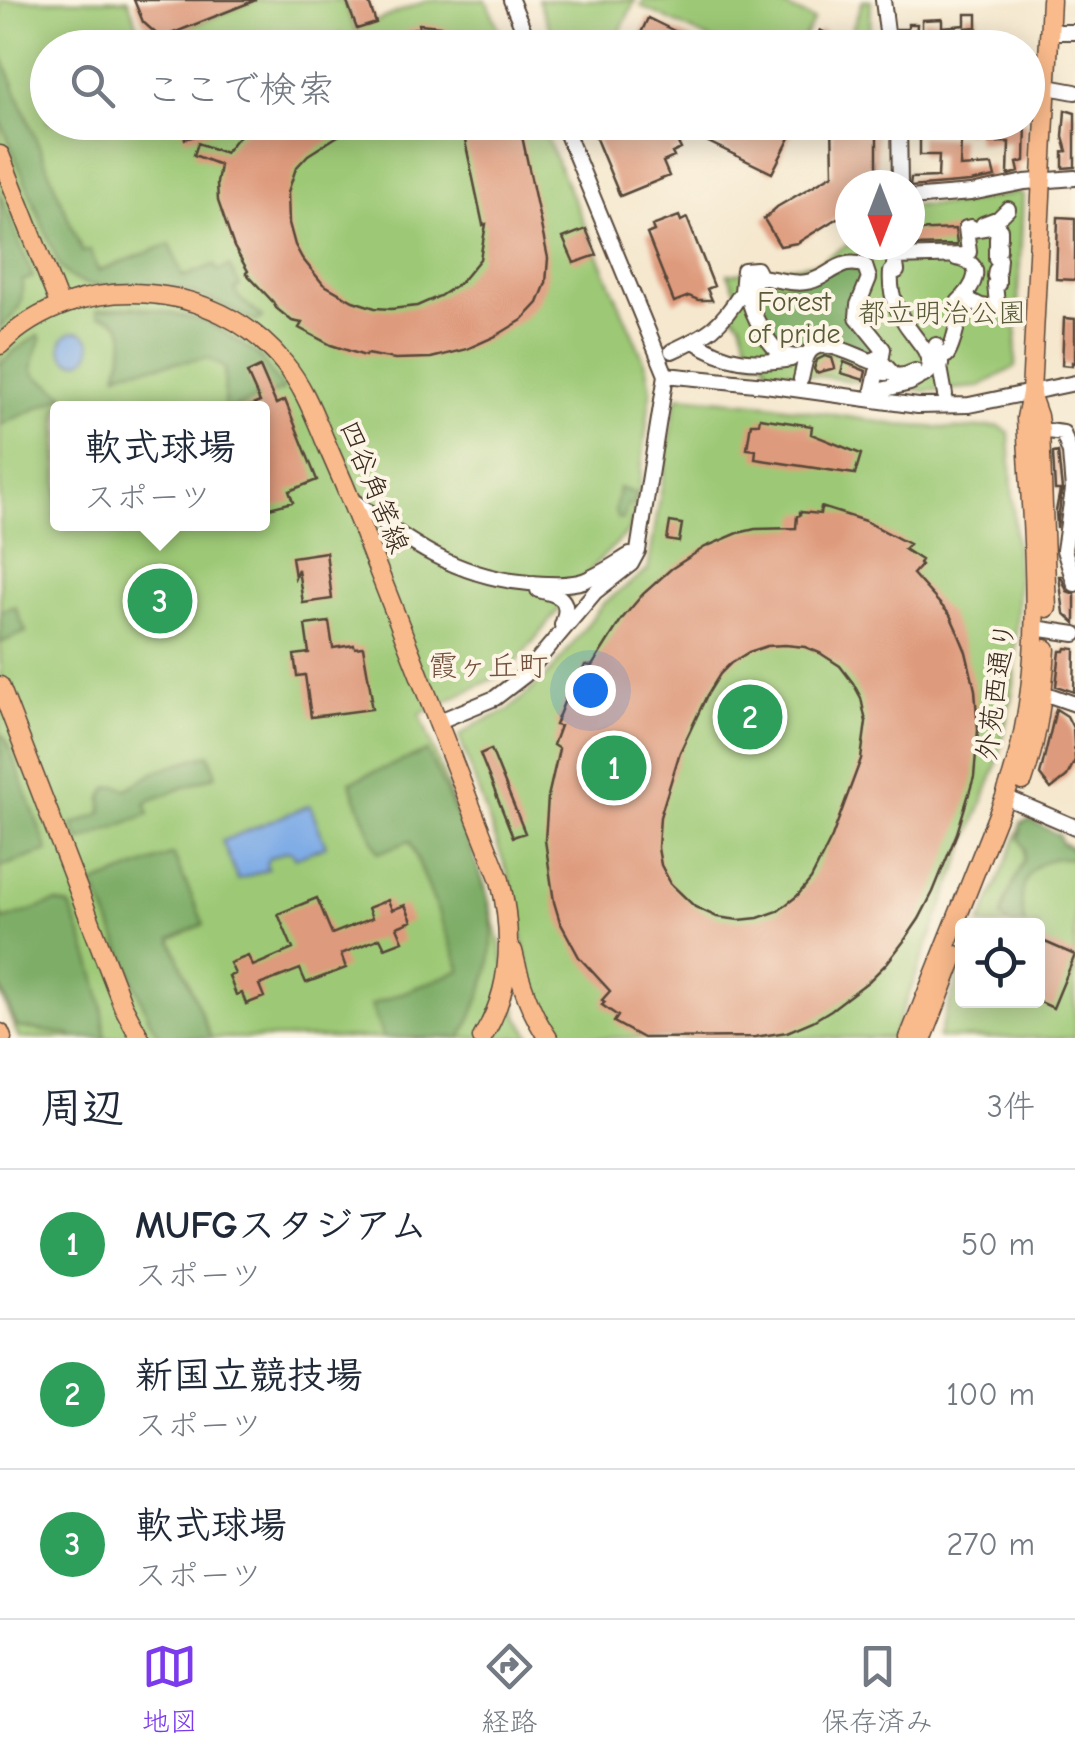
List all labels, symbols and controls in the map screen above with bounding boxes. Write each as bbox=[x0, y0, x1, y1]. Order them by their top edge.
search box bbox=[30, 30, 1045, 140]
icon: search bbox=[65, 58, 120, 113]
text: ここで検索 bbox=[145, 68, 335, 112]
north arrow bbox=[835, 170, 925, 260]
park label: Forest of pride bbox=[747, 286, 841, 350]
park label: 都立明治公園 bbox=[858, 297, 1026, 329]
popup bbox=[50, 401, 270, 531]
street label: 四谷角筈線 bbox=[333, 416, 415, 558]
text: 軟式球場 bbox=[84, 426, 236, 470]
text: スポーツ bbox=[84, 479, 211, 516]
pin: 3 bbox=[128, 564, 192, 638]
street label: 外苑西通り bbox=[970, 619, 1022, 763]
district label: 霞ヶ丘町 bbox=[428, 649, 548, 684]
your location bbox=[565, 665, 616, 716]
pin: 2 bbox=[718, 680, 782, 754]
pin: 1 bbox=[582, 730, 646, 806]
map controls bbox=[955, 918, 1045, 1008]
button: locate bbox=[955, 918, 1045, 1008]
text: 周辺 bbox=[40, 1084, 124, 1133]
text: 3件 bbox=[987, 1088, 1035, 1125]
text: MUFGスタジアム bbox=[135, 1204, 428, 1248]
text: 1 bbox=[66, 1226, 79, 1263]
text: 50 m bbox=[961, 1226, 1035, 1263]
text: スポーツ bbox=[135, 1257, 262, 1294]
text: 新国立競技場 bbox=[135, 1354, 363, 1398]
text: 2 bbox=[65, 1376, 80, 1413]
text: 100 m bbox=[946, 1376, 1035, 1413]
text: スポーツ bbox=[135, 1407, 262, 1444]
text: 軟式球場 bbox=[135, 1504, 287, 1548]
text: 3 bbox=[65, 1526, 80, 1563]
text: 270 m bbox=[947, 1526, 1035, 1563]
text: スポーツ bbox=[135, 1557, 262, 1594]
tab: 地図 bbox=[142, 1639, 198, 1739]
tab: 経路 bbox=[481, 1639, 537, 1739]
tab: 保存済み bbox=[821, 1639, 933, 1739]

